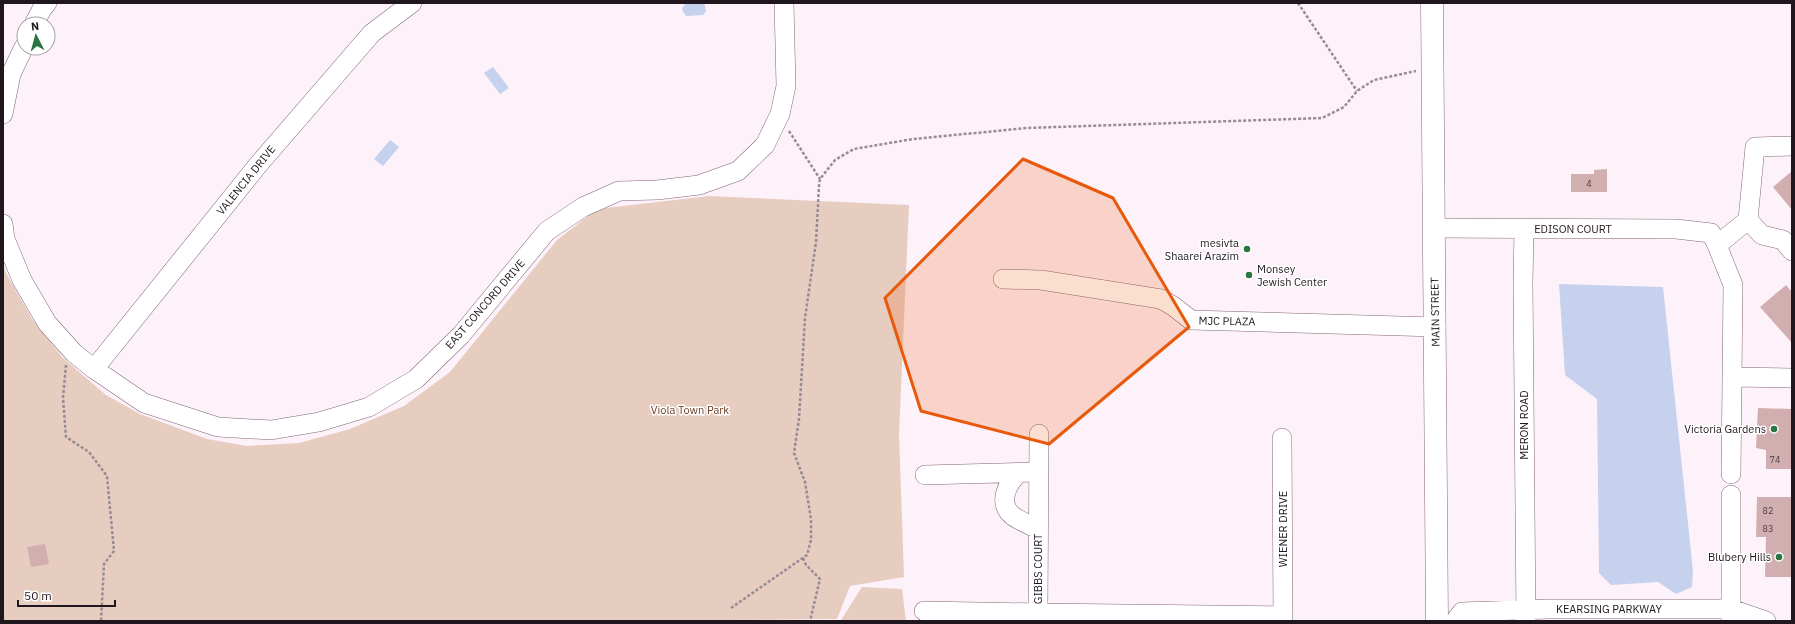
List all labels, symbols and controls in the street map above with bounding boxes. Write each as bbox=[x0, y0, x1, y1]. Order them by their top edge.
north arrow bbox=[16, 16, 56, 56]
text: N bbox=[30, 19, 40, 33]
street label: VALENCIA DRIVE bbox=[214, 142, 278, 218]
house number: 4 bbox=[1586, 178, 1592, 189]
street label: EDISON COURT bbox=[1534, 222, 1613, 236]
place label: mesivta Shaarei Arazim bbox=[1165, 236, 1239, 263]
marker: mesivta Shaarei Arazim bbox=[1242, 244, 1252, 254]
street label: EAST CONCORD DRIVE bbox=[442, 256, 528, 352]
place label: Monsey Jewish Center bbox=[1257, 262, 1327, 289]
marker: Monsey Jewish Center bbox=[1244, 270, 1254, 280]
street label: MAIN STREET bbox=[1427, 276, 1443, 347]
street label: MJC PLAZA bbox=[1198, 314, 1256, 328]
street label: MERON ROAD bbox=[1517, 390, 1531, 460]
park label: Viola Town Park bbox=[651, 403, 729, 417]
place label: Victoria Gardens bbox=[1684, 422, 1766, 436]
marker: Victoria Gardens bbox=[1769, 424, 1779, 434]
house number: 74 bbox=[1770, 454, 1780, 465]
street label: WIENER DRIVE bbox=[1276, 491, 1290, 567]
house number: 82 bbox=[1763, 505, 1773, 516]
house number: 83 bbox=[1763, 523, 1773, 534]
street label: GIBBS COURT bbox=[1031, 533, 1045, 604]
place label: Blubery Hills bbox=[1708, 550, 1771, 564]
marker: Blubery Hills bbox=[1774, 552, 1784, 562]
scale bar bbox=[18, 582, 115, 608]
text: 50 m bbox=[24, 588, 52, 603]
street label: KEARSING PARKWAY bbox=[1556, 602, 1663, 616]

